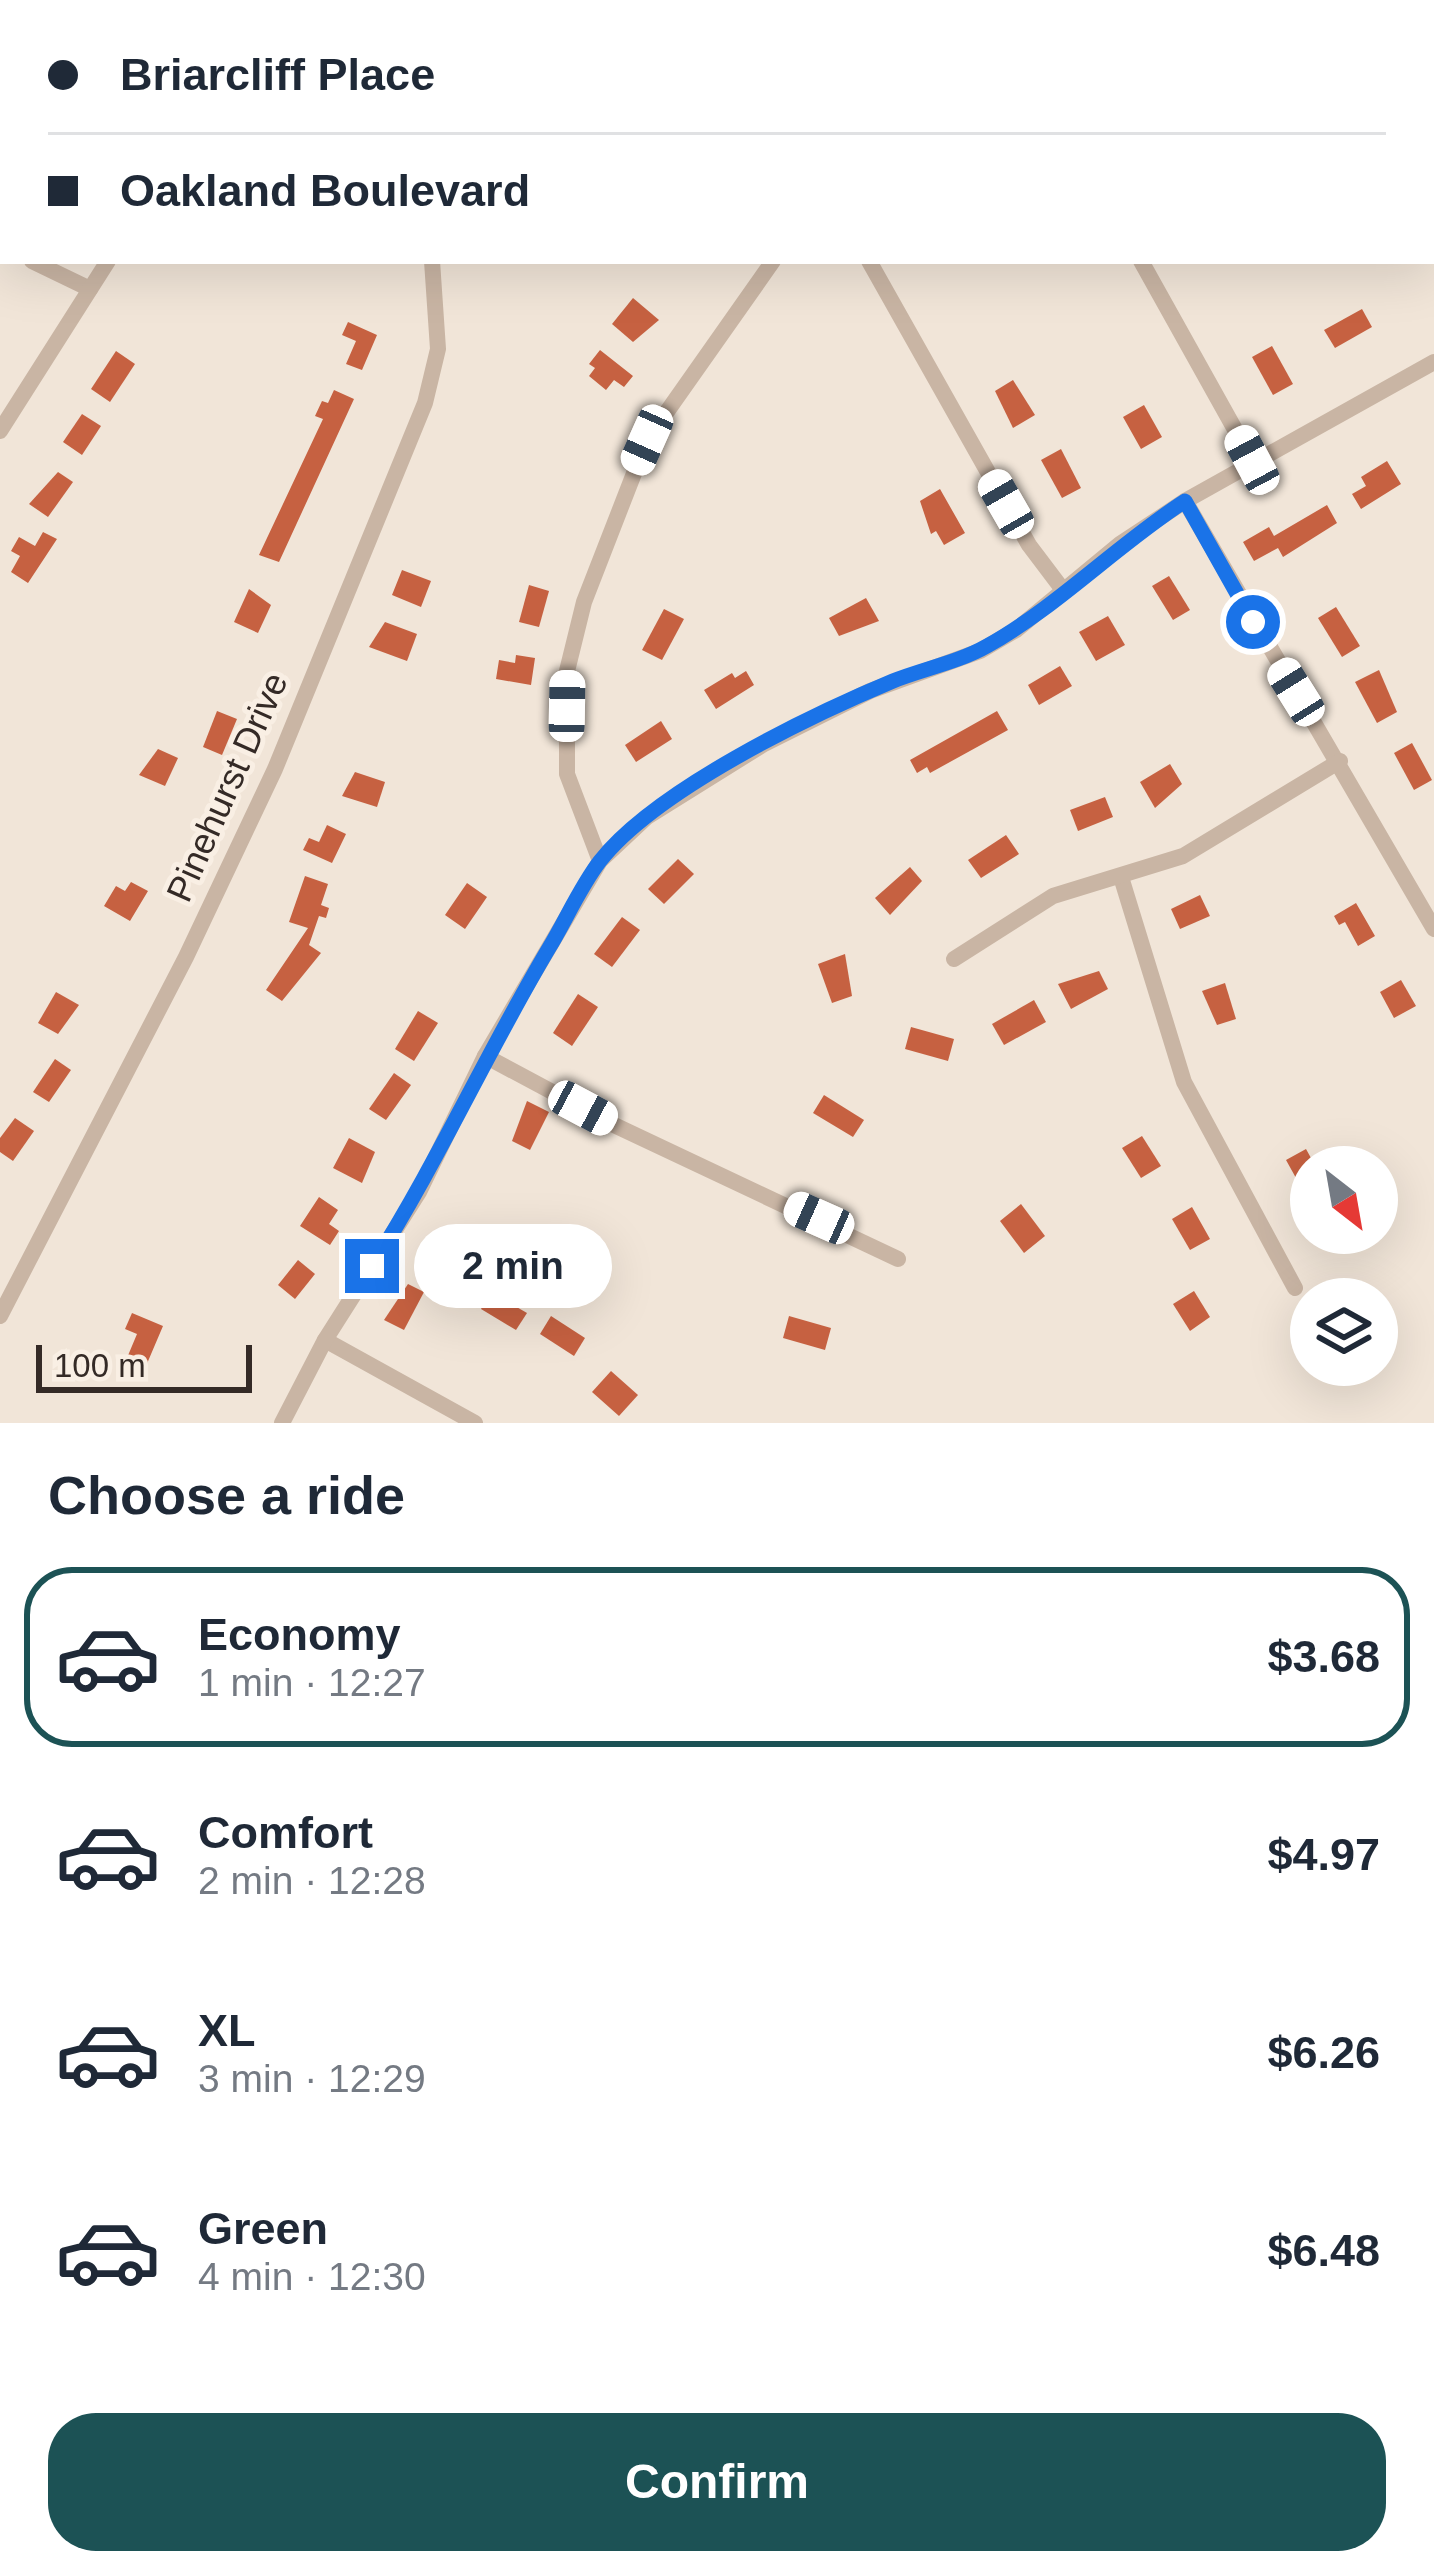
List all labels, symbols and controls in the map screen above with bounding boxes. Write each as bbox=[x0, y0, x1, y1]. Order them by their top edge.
text: Briarcliff Place bbox=[120, 49, 435, 100]
text: Oakland Boulevard bbox=[120, 165, 530, 216]
car bbox=[616, 400, 678, 480]
car bbox=[1219, 420, 1285, 500]
car bbox=[972, 464, 1040, 544]
route start bbox=[1226, 595, 1280, 649]
car bbox=[1262, 652, 1330, 732]
street label: Pinehurst Drive bbox=[158, 666, 296, 908]
car bbox=[548, 670, 586, 742]
car bbox=[543, 1075, 623, 1141]
north arrow bbox=[1290, 1146, 1398, 1254]
map controls bbox=[1290, 1146, 1398, 1386]
car bbox=[779, 1187, 859, 1249]
callout: 2 min bbox=[414, 1224, 612, 1308]
route end bbox=[345, 1239, 399, 1293]
text: 2 min bbox=[462, 1244, 564, 1287]
button: layers bbox=[1290, 1278, 1398, 1386]
scale bar bbox=[36, 1339, 252, 1392]
text: 100 m bbox=[54, 1347, 146, 1384]
text: Choose a ride bbox=[48, 1465, 405, 1525]
icon: car bbox=[54, 1603, 162, 1711]
text: Economy bbox=[198, 1609, 401, 1660]
text: $3.68 bbox=[1267, 1631, 1380, 1682]
text: 1 min · 12:27 bbox=[198, 1661, 426, 1704]
icon: car bbox=[54, 1801, 162, 1909]
text: Comfort bbox=[198, 1807, 373, 1858]
text: $4.97 bbox=[1267, 1829, 1380, 1880]
text: 2 min · 12:28 bbox=[198, 1859, 426, 1902]
icon: car bbox=[54, 1999, 162, 2107]
text: XL bbox=[198, 2005, 256, 2056]
text: $6.26 bbox=[1267, 2027, 1380, 2078]
text: 3 min · 12:29 bbox=[198, 2057, 426, 2100]
icon: car bbox=[54, 2197, 162, 2305]
text: Green bbox=[198, 2203, 328, 2254]
text: $6.48 bbox=[1267, 2225, 1380, 2276]
text: 4 min · 12:30 bbox=[198, 2255, 426, 2298]
button: Confirm bbox=[48, 2413, 1386, 2551]

